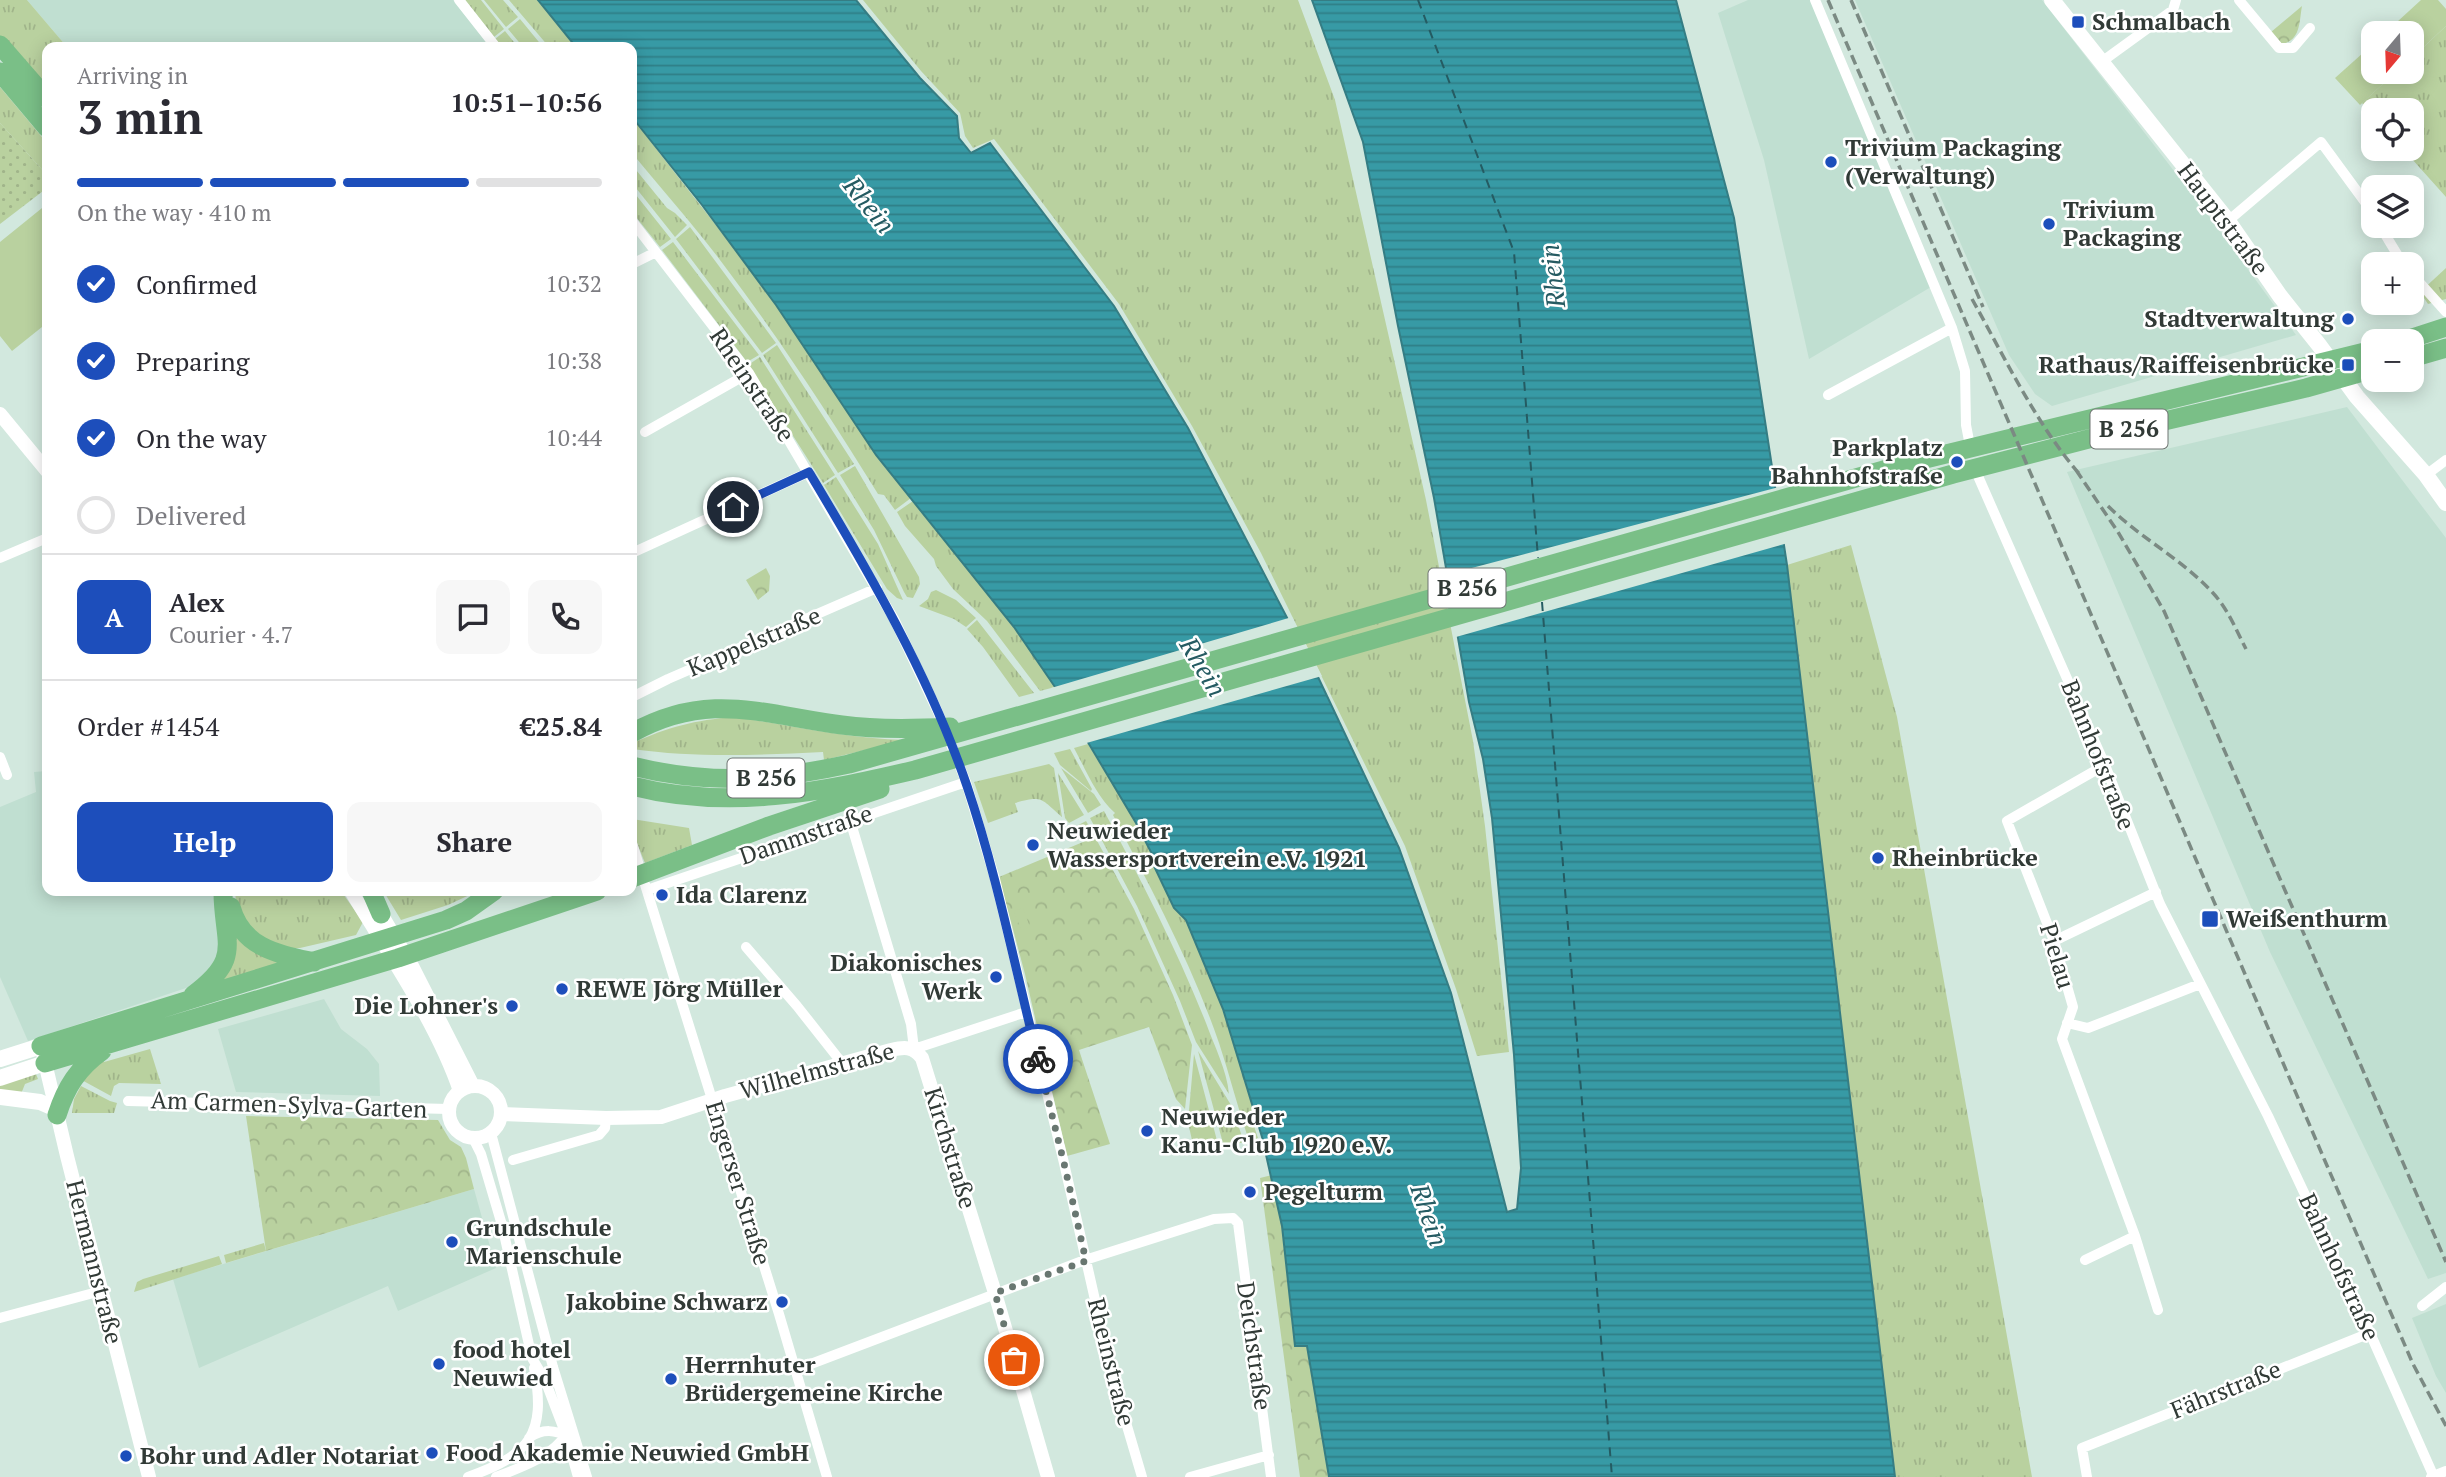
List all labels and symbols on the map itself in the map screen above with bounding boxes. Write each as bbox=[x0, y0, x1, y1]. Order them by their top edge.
place label: Schmalbach bbox=[2092, 5, 2231, 37]
marker: Schmalbach bbox=[2070, 14, 2086, 30]
north arrow bbox=[2361, 21, 2424, 84]
place label: Trivium Packaging (Verwaltung) bbox=[1845, 131, 2062, 191]
marker: Trivium Packaging (Verwaltung) bbox=[1823, 154, 1839, 170]
street label: Hauptstraße bbox=[2171, 155, 2277, 281]
water label: Rhein bbox=[836, 168, 903, 240]
place label: Trivium Packaging bbox=[2063, 193, 2182, 253]
marker: Trivium Packaging bbox=[2041, 216, 2057, 232]
water label: Rhein bbox=[1532, 243, 1572, 311]
place label: Stadtverwaltung bbox=[2144, 302, 2334, 334]
marker: Stadtverwaltung bbox=[2340, 311, 2356, 327]
street label: Rheinstraße bbox=[703, 321, 803, 448]
place label: Rathaus/Raiffeisenbrücke bbox=[2038, 348, 2334, 380]
marker: Rathaus/Raiffeisenbrücke bbox=[2340, 357, 2356, 373]
road number: B 256 bbox=[2090, 410, 2168, 448]
place label: Parkplatz Bahnhofstraße bbox=[1771, 431, 1943, 491]
marker: Parkplatz Bahnhofstraße bbox=[1949, 454, 1965, 470]
pin bbox=[703, 477, 763, 537]
road number: B 256 bbox=[1428, 568, 1506, 608]
street label: Kappelstraße bbox=[682, 599, 825, 684]
water label: Rhein bbox=[1172, 630, 1235, 703]
street label: Bahnhofstraße bbox=[2054, 675, 2144, 834]
road number: B 256 bbox=[728, 758, 804, 798]
street label: Dammstraße bbox=[735, 796, 876, 872]
place label: Neuwieder Wassersportverein e.V. 1921 bbox=[1047, 814, 1367, 874]
marker: Neuwieder Wassersportverein e.V. 1921 bbox=[1025, 837, 1041, 853]
place label: Rheinbrücke bbox=[1892, 841, 2038, 873]
marker: Rheinbrücke bbox=[1870, 850, 1886, 866]
place label: Ida Clarenz bbox=[676, 878, 807, 910]
marker: Ida Clarenz bbox=[654, 887, 670, 903]
place label: Weißenthurm bbox=[2226, 902, 2387, 934]
marker: Weißenthurm bbox=[2200, 909, 2220, 929]
street label: Pielau bbox=[2033, 919, 2083, 992]
place label: Diakonisches Werk bbox=[830, 946, 982, 1006]
marker: Diakonisches Werk bbox=[988, 969, 1004, 985]
place label: REWE Jörg Müller bbox=[576, 972, 783, 1004]
marker: REWE Jörg Müller bbox=[554, 981, 570, 997]
place label: Die Lohner's bbox=[354, 989, 498, 1021]
marker: Die Lohner's bbox=[504, 998, 520, 1014]
courier bbox=[1003, 1024, 1073, 1094]
street label: Wilhelmstraße bbox=[736, 1034, 898, 1106]
street label: Am Carmen-Sylva-Garten bbox=[150, 1083, 428, 1125]
street label: Kirchstraße bbox=[917, 1083, 985, 1212]
street label: Engerser Straße bbox=[699, 1097, 779, 1269]
place label: Neuwieder Kanu-Club 1920 e.V. bbox=[1161, 1100, 1392, 1160]
marker: Neuwieder Kanu-Club 1920 e.V. bbox=[1139, 1123, 1155, 1139]
place label: Pegelturm bbox=[1264, 1175, 1383, 1207]
street label: Hermannstraße bbox=[59, 1176, 131, 1347]
water label: Rhein bbox=[1403, 1178, 1456, 1250]
marker: Pegelturm bbox=[1242, 1184, 1258, 1200]
street label: Bahnhofstraße bbox=[2292, 1188, 2388, 1345]
place label: Grundschule Marienschule bbox=[466, 1211, 622, 1271]
marker: Grundschule Marienschule bbox=[444, 1234, 460, 1250]
street label: Deichstraße bbox=[1230, 1279, 1280, 1412]
place label: Jakobine Schwarz bbox=[566, 1285, 768, 1317]
marker: Jakobine Schwarz bbox=[774, 1294, 790, 1310]
street label: Rheinstraße bbox=[1081, 1294, 1143, 1429]
pin bbox=[984, 1330, 1044, 1390]
place label: food hotel Neuwied bbox=[453, 1333, 571, 1393]
place label: Herrnhuter Brüdergemeine Kirche bbox=[685, 1348, 943, 1408]
street label: Fährstraße bbox=[2166, 1352, 2286, 1426]
marker: food hotel Neuwied bbox=[431, 1356, 447, 1372]
marker: Herrnhuter Brüdergemeine Kirche bbox=[663, 1371, 679, 1387]
place label: Food Akademie Neuwied GmbH bbox=[446, 1436, 809, 1468]
place label: Bohr und Adler Notariat bbox=[140, 1439, 419, 1471]
marker: Food Akademie Neuwied GmbH bbox=[424, 1445, 440, 1461]
marker: Bohr und Adler Notariat bbox=[118, 1448, 134, 1464]

